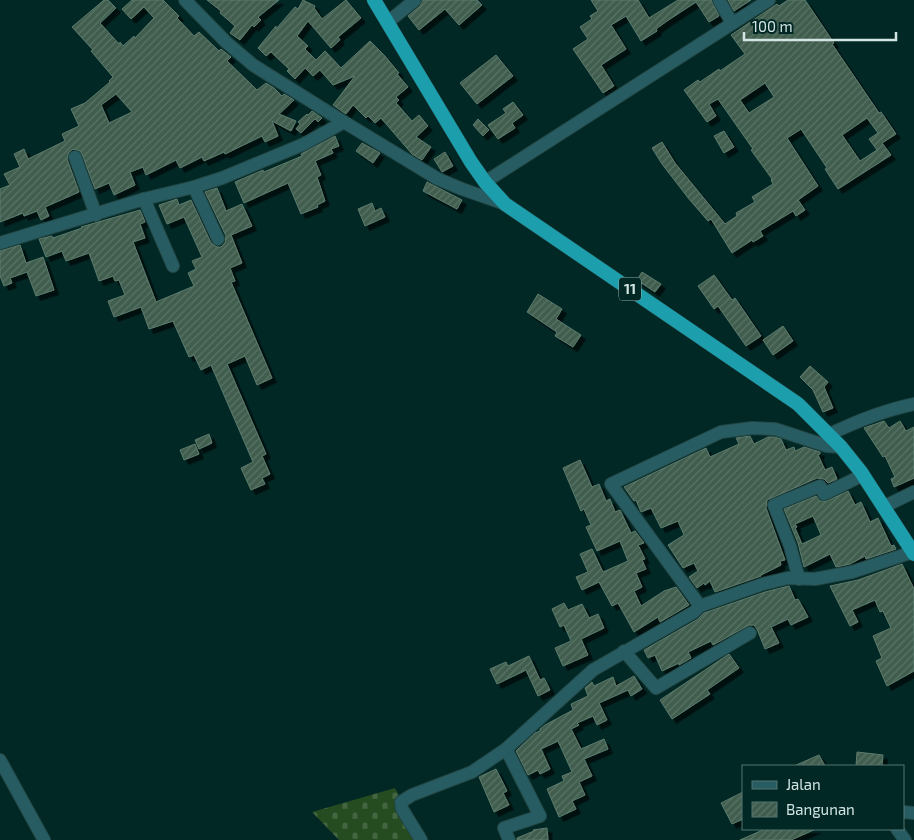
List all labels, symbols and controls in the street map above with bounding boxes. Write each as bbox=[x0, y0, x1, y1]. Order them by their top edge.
scale bar bbox=[744, 10, 896, 42]
text: 100 m bbox=[752, 17, 793, 35]
road number: 11 bbox=[619, 278, 641, 300]
legend bbox=[742, 765, 904, 830]
text: Jalan bbox=[786, 775, 821, 793]
text: Bangunan bbox=[786, 800, 855, 818]

